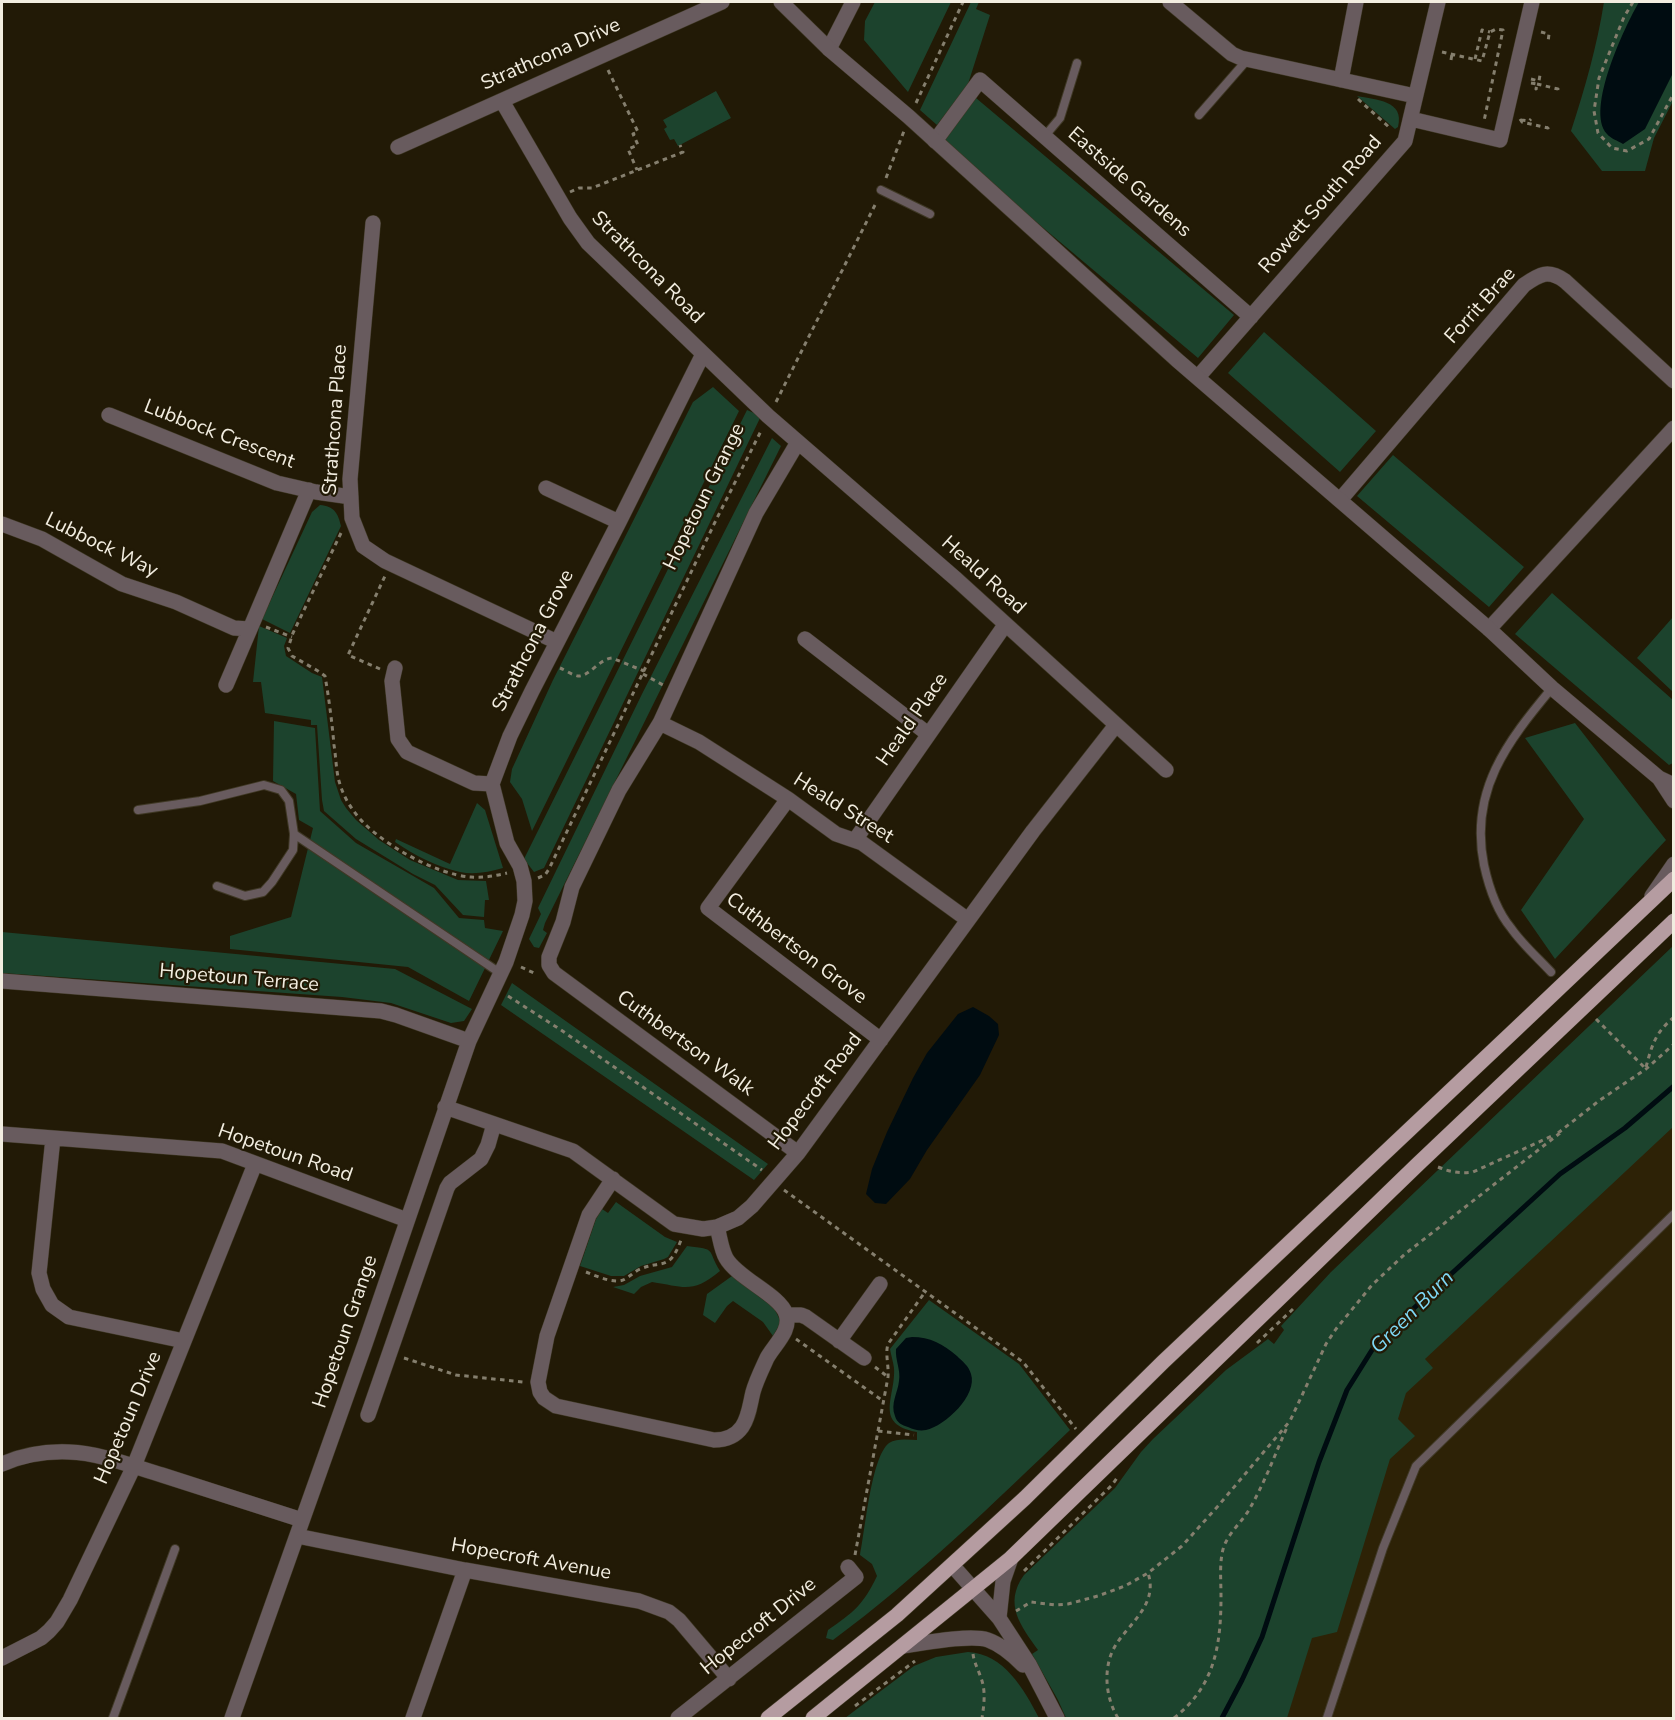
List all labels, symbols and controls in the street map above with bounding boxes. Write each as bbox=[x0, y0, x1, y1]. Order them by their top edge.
street label: Strathcona Drive bbox=[478, 14, 624, 96]
street label: Eastside Gardens bbox=[1062, 123, 1196, 243]
street label: Rowett South Road bbox=[1255, 131, 1387, 279]
street label: Strathcona Road bbox=[586, 207, 708, 329]
street label: Forrit Brae bbox=[1440, 263, 1522, 349]
street label: Strathcona Place bbox=[319, 344, 353, 496]
street label: Lubbock Crescent bbox=[140, 395, 298, 475]
street label: Hopetoun Grange bbox=[659, 420, 751, 574]
street label: Lubbock Way bbox=[41, 508, 161, 584]
street label: Heald Road bbox=[936, 532, 1030, 620]
street label: Strathcona Grove bbox=[488, 566, 580, 716]
street label: Heald Place bbox=[872, 669, 954, 771]
street label: Heald Street bbox=[788, 769, 898, 849]
street label: Cuthbertson Grove bbox=[721, 888, 871, 1010]
street label: Hopetoun Terrace bbox=[158, 960, 320, 998]
street label: Cuthbertson Walk bbox=[611, 986, 759, 1102]
street label: Hopecroft Road bbox=[764, 1029, 868, 1155]
street label: Hopetoun Road bbox=[214, 1120, 356, 1188]
street label: Hopetoun Grange bbox=[309, 1252, 383, 1412]
water label: Green Burn bbox=[1366, 1266, 1460, 1360]
street label: Hopetoun Drive bbox=[90, 1348, 168, 1488]
street label: Hopecroft Avenue bbox=[449, 1534, 613, 1586]
street label: Hopecroft Drive bbox=[696, 1573, 822, 1681]

